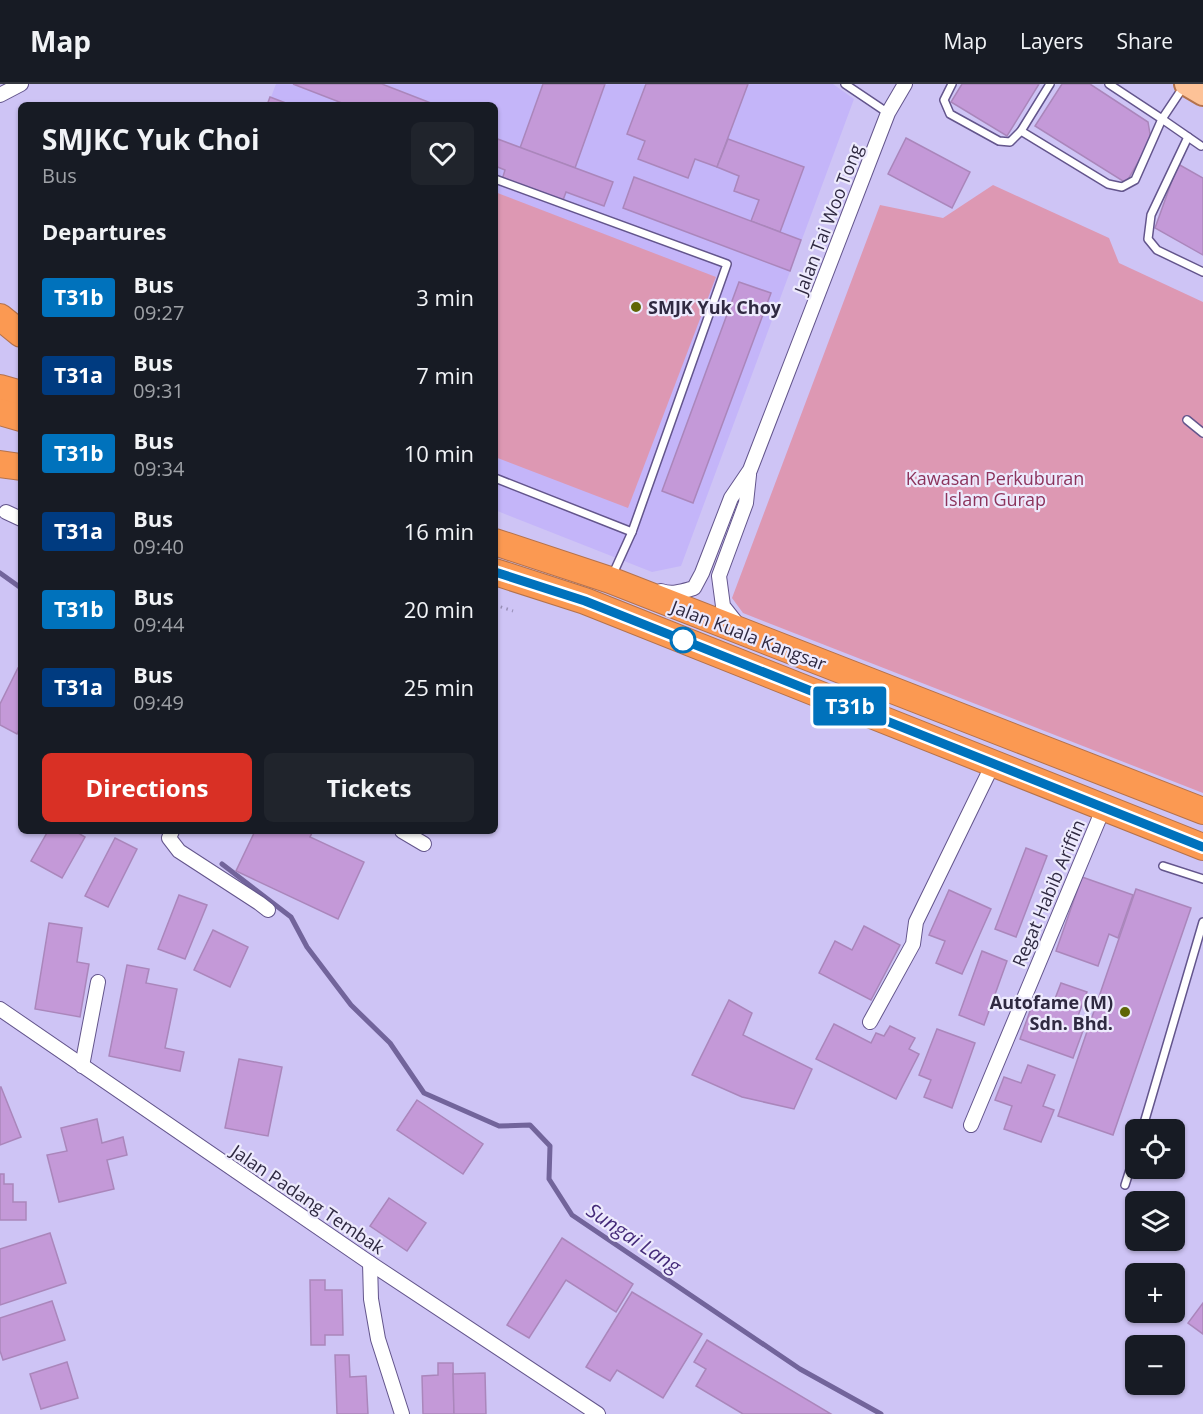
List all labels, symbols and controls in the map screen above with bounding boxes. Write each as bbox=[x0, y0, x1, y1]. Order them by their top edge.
text: Map bbox=[30, 22, 91, 60]
text: Map bbox=[944, 27, 987, 55]
text: Layers bbox=[1020, 27, 1084, 55]
text: Share bbox=[1117, 27, 1173, 55]
text: SMJKC Yuk Choi bbox=[42, 120, 259, 158]
button: heart bbox=[411, 122, 474, 185]
street label: Jalan Tai Woo Tong bbox=[788, 140, 868, 299]
text: Bus bbox=[42, 162, 77, 189]
text: Departures bbox=[42, 216, 166, 246]
text: Bus bbox=[133, 269, 174, 299]
text: 3 min bbox=[416, 282, 474, 312]
text: T31b bbox=[54, 283, 103, 311]
place label: SMJK Yuk Choy bbox=[648, 295, 782, 319]
text: 09:27 bbox=[133, 299, 184, 326]
marker: SMJK Yuk Choy bbox=[629, 300, 643, 314]
text: Bus bbox=[133, 347, 173, 377]
text: 7 min bbox=[416, 360, 474, 390]
text: T31a bbox=[54, 361, 103, 389]
text: 09:31 bbox=[133, 377, 184, 404]
text: Bus bbox=[133, 425, 174, 455]
text: 10 min bbox=[404, 438, 474, 468]
text: T31b bbox=[54, 439, 103, 467]
text: 09:34 bbox=[133, 455, 184, 482]
park label: Kawasan Perkuburan Islam Gurap bbox=[906, 466, 1084, 511]
text: Bus bbox=[133, 503, 173, 533]
text: 16 min bbox=[404, 516, 474, 546]
text: T31a bbox=[54, 517, 103, 545]
text: 09:40 bbox=[133, 533, 184, 560]
text: Bus bbox=[133, 581, 174, 611]
text: 20 min bbox=[404, 594, 474, 624]
street label: Jalan Kuala Kangsar bbox=[666, 594, 831, 676]
text: T31b bbox=[54, 595, 103, 623]
text: 09:44 bbox=[133, 611, 184, 638]
unlabelled marker bbox=[670, 627, 696, 653]
text: Bus bbox=[133, 659, 173, 689]
text: 25 min bbox=[404, 672, 474, 702]
text: T31a bbox=[54, 673, 103, 701]
line badge: T31b bbox=[808, 686, 892, 726]
text: 09:49 bbox=[133, 689, 184, 716]
text: T31b bbox=[825, 692, 875, 720]
button: Directions bbox=[42, 753, 252, 822]
button: Tickets bbox=[264, 753, 474, 822]
street label: Regat Habib Ariffin bbox=[1006, 816, 1090, 970]
place label: Autofame (M) Sdn. Bhd. bbox=[990, 990, 1113, 1035]
marker: Autofame (M) Sdn. Bhd. bbox=[1118, 1005, 1132, 1019]
map controls bbox=[1125, 1119, 1185, 1395]
button: locate bbox=[1125, 1119, 1185, 1179]
street label: Jalan Padang Tembak bbox=[225, 1138, 390, 1259]
button: layers bbox=[1125, 1191, 1185, 1251]
water label: Sungai Lang bbox=[582, 1197, 687, 1280]
button: + bbox=[1125, 1263, 1185, 1323]
button: − bbox=[1125, 1335, 1185, 1395]

